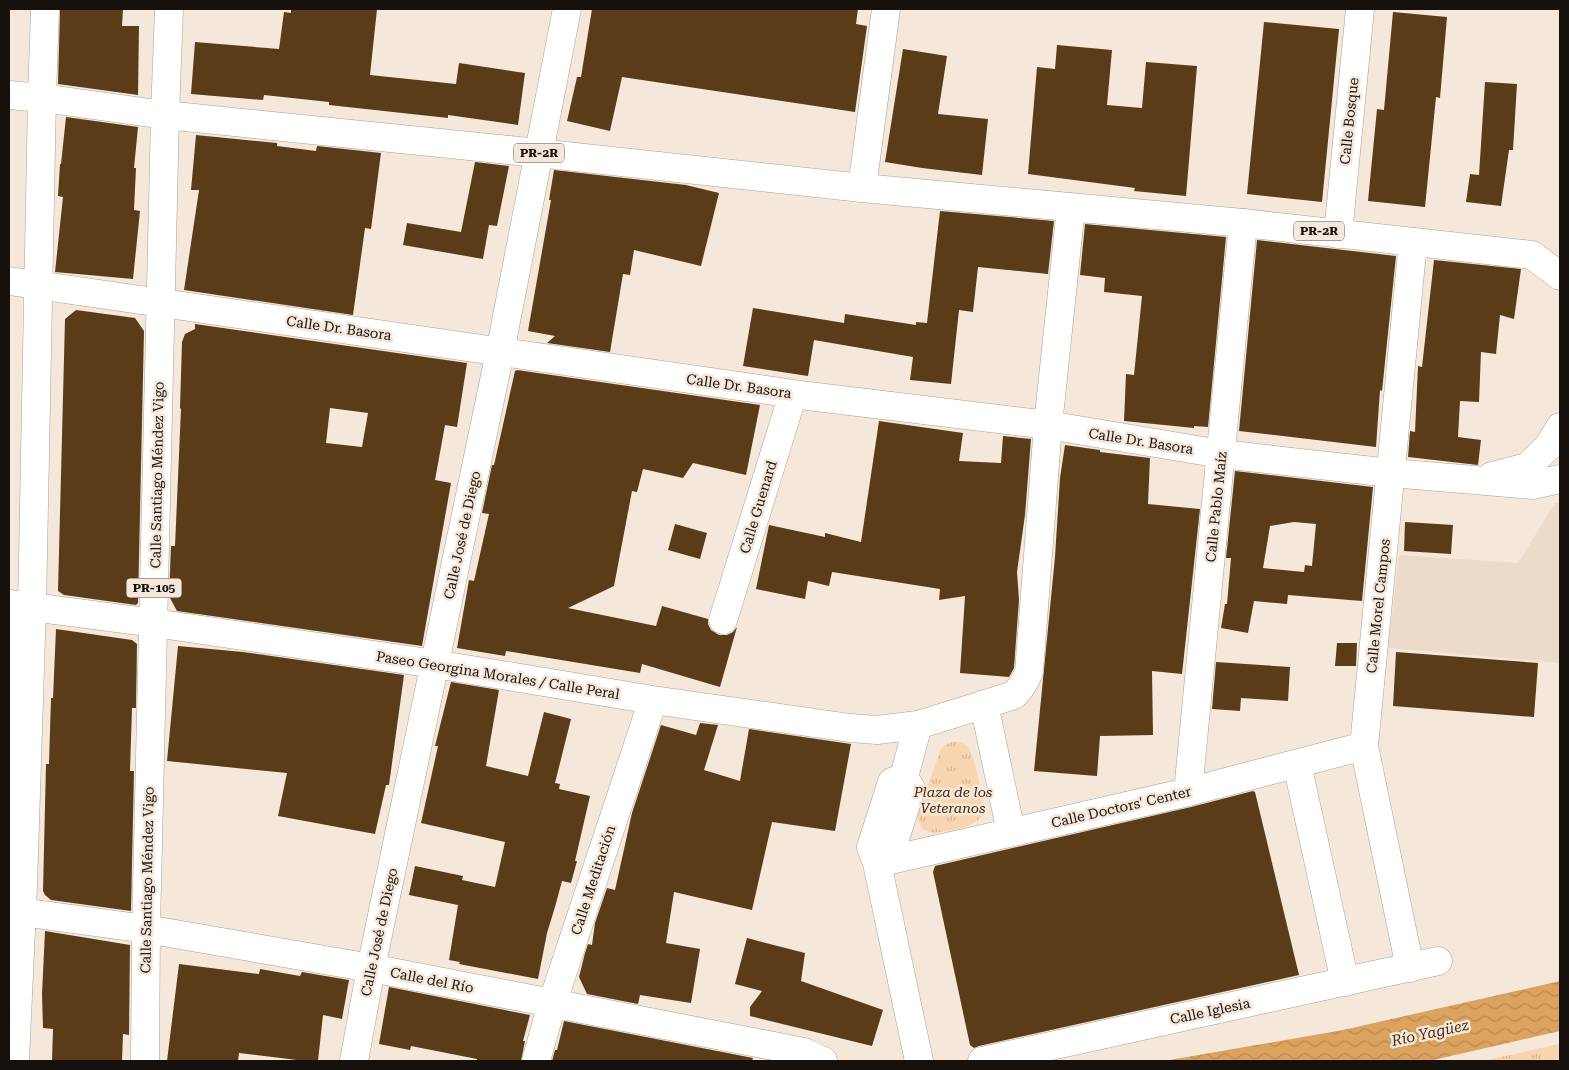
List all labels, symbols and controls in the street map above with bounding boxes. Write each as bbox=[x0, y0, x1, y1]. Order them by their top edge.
street label: Calle Bosque bbox=[1336, 76, 1362, 165]
road number: PR-2R bbox=[514, 144, 564, 162]
road number: PR-2R bbox=[1294, 222, 1344, 240]
street label: Calle Dr. Basora bbox=[285, 313, 393, 343]
street label: Calle Dr. Basora bbox=[685, 371, 793, 401]
street label: Calle Santiago Méndez Vigo bbox=[147, 381, 167, 569]
street label: Calle Dr. Basora bbox=[1087, 425, 1195, 457]
street label: Calle Pablo Maíz bbox=[1202, 451, 1230, 563]
street label: Calle Guenard bbox=[736, 459, 780, 555]
street label: Calle José de Diego bbox=[441, 469, 483, 601]
street label: Calle Morel Campos bbox=[1363, 538, 1393, 674]
road number: PR-105 bbox=[126, 578, 182, 598]
street label: Paseo Georgina Morales / Calle Peral bbox=[375, 648, 622, 702]
street label: Calle Doctors' Center bbox=[1050, 783, 1193, 831]
park label: Plaza de los Veteranos bbox=[913, 784, 993, 816]
street label: Calle Santiago Méndez Vigo bbox=[137, 786, 157, 974]
street label: Calle Meditación bbox=[568, 823, 618, 937]
street label: Calle José de Diego bbox=[358, 866, 400, 998]
street label: Calle del Río bbox=[389, 964, 475, 996]
street label: Calle Iglesia bbox=[1169, 995, 1252, 1027]
water label: Río Yagüez bbox=[1389, 1016, 1471, 1050]

